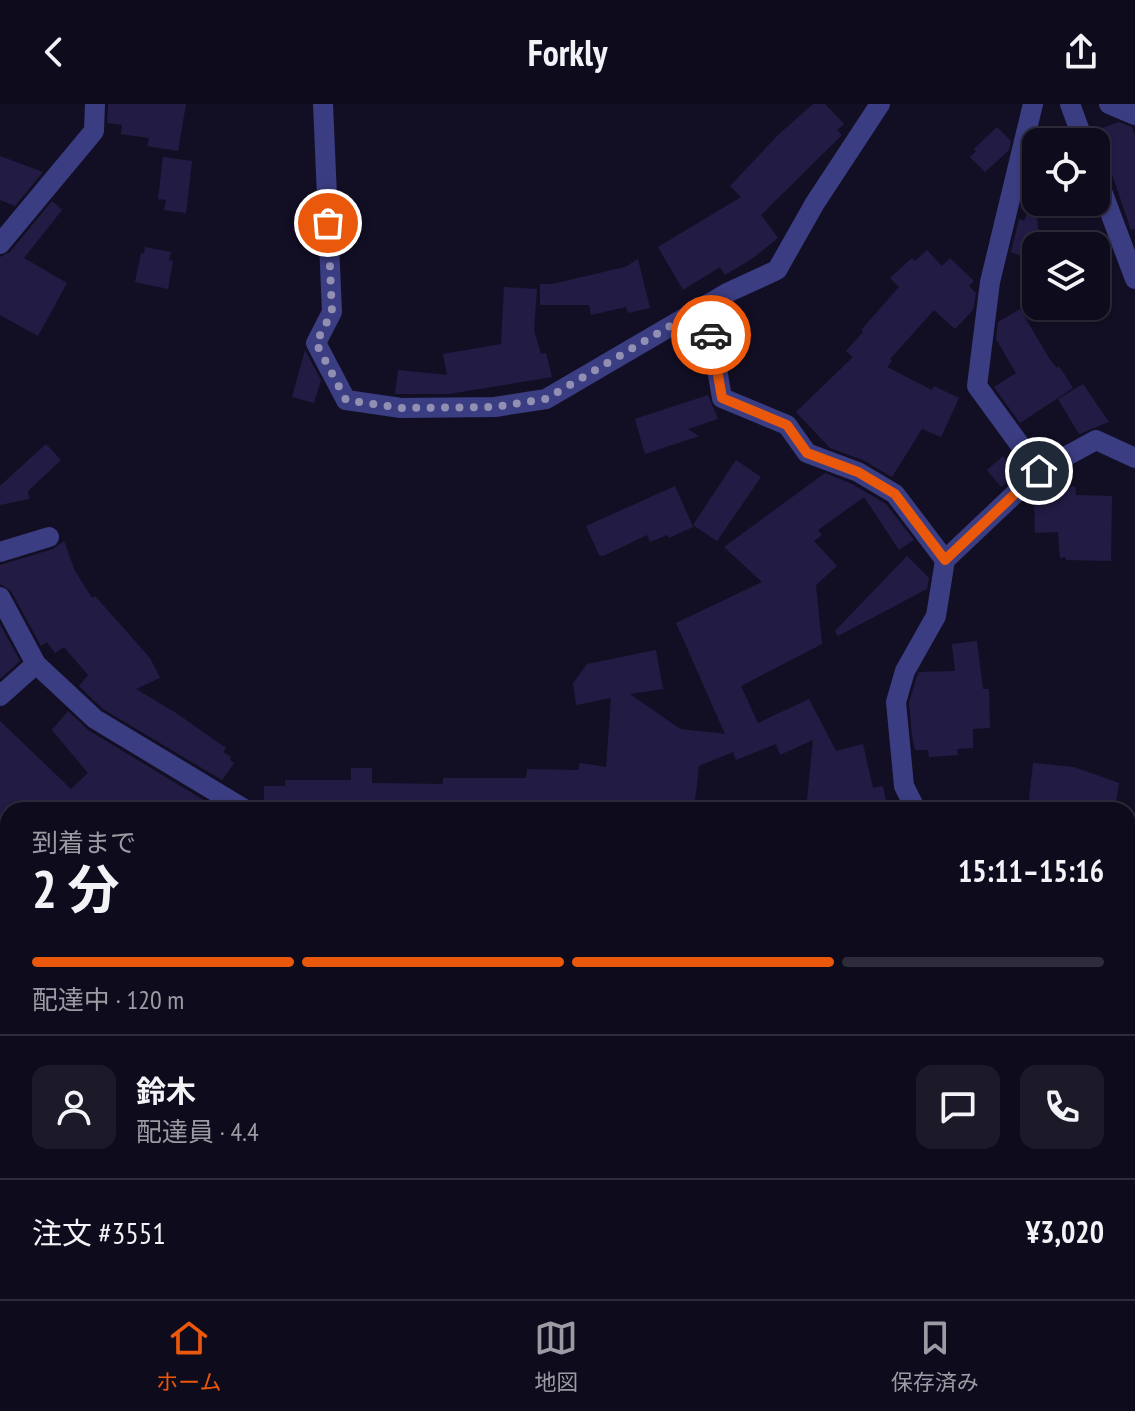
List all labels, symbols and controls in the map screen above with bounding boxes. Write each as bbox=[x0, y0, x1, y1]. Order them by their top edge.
text: Forkly bbox=[528, 29, 607, 76]
icon: back bbox=[32, 30, 76, 74]
icon: share bbox=[1059, 30, 1103, 74]
map controls bbox=[1022, 128, 1110, 320]
button: locate bbox=[1022, 128, 1110, 216]
pin bbox=[294, 189, 362, 257]
icon: bag bbox=[306, 201, 350, 245]
button: layers bbox=[1022, 232, 1110, 320]
courier bbox=[671, 295, 751, 375]
icon: car bbox=[689, 313, 733, 357]
pin bbox=[1005, 437, 1073, 505]
icon: home bbox=[1017, 449, 1061, 493]
text: 到着まで bbox=[32, 826, 136, 859]
text: 15:11–15:16 bbox=[958, 851, 1104, 890]
text: 2 分 bbox=[32, 855, 120, 922]
text: 配達中 · 120 m bbox=[32, 983, 184, 1016]
button: person bbox=[32, 1065, 116, 1149]
button: chat bbox=[916, 1065, 1000, 1149]
button: phone bbox=[1020, 1065, 1104, 1149]
text: 鈴木 bbox=[136, 1071, 196, 1110]
text: 配達員 · 4.4 bbox=[136, 1115, 259, 1148]
text: ¥3,020 bbox=[1026, 1212, 1104, 1251]
text: 注文 #3551 bbox=[32, 1213, 166, 1252]
tab: ホーム bbox=[156, 1316, 222, 1396]
tab: 地図 bbox=[534, 1316, 578, 1396]
tab: 保存済み bbox=[891, 1316, 979, 1396]

